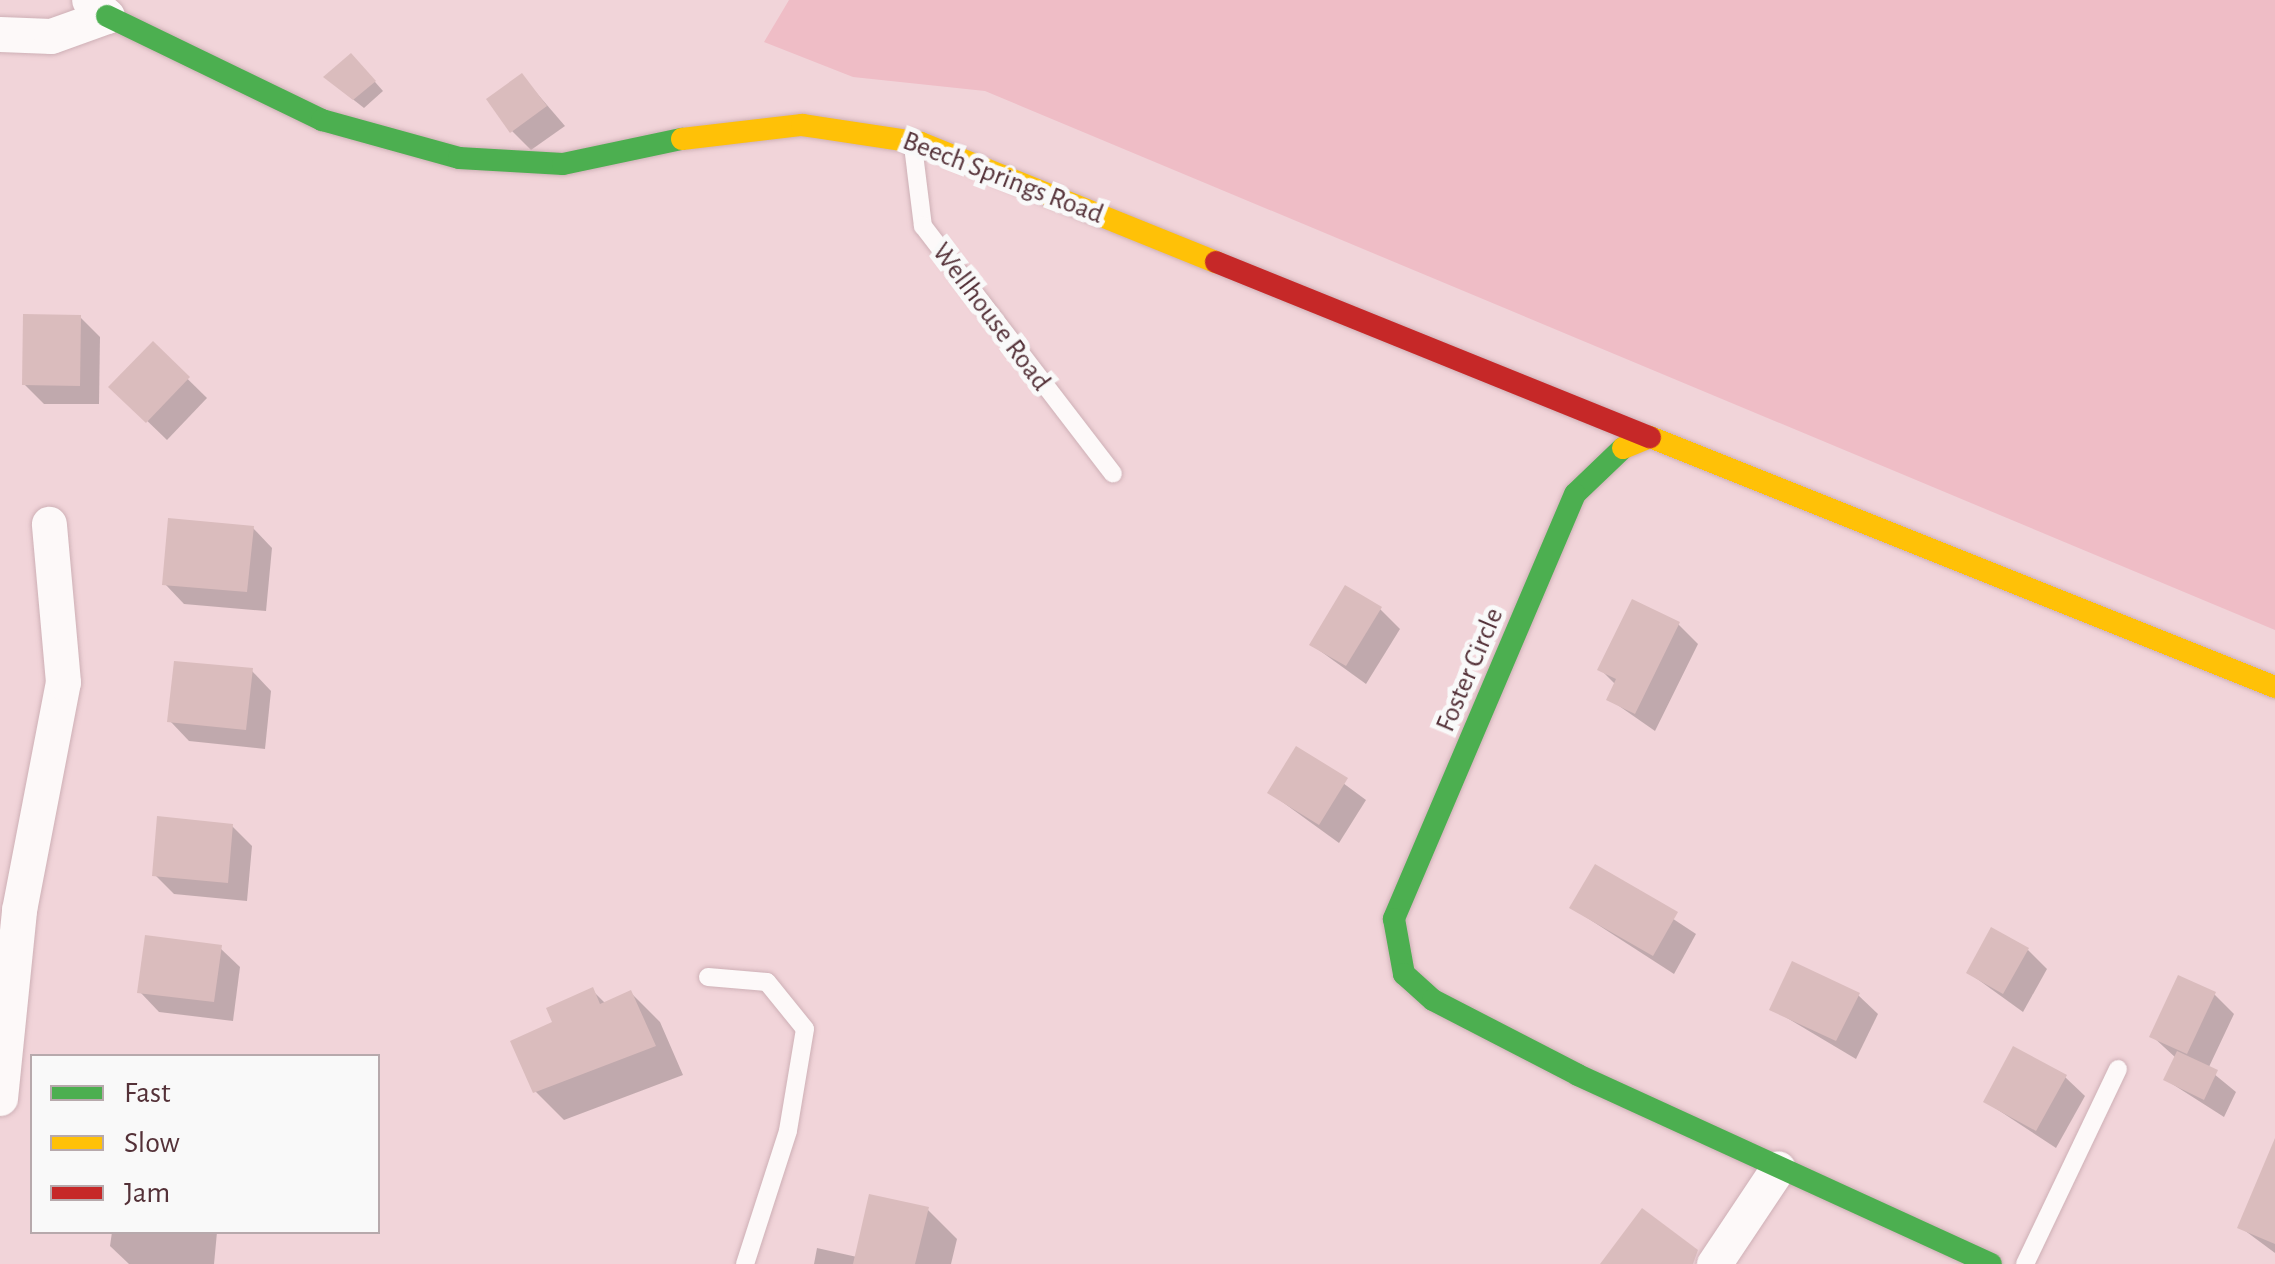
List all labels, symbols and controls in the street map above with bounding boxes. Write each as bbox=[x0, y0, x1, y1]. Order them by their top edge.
street label: Beech Springs Road bbox=[898, 124, 1108, 232]
street label: Wellhouse Road bbox=[924, 236, 1058, 398]
street label: Foster Circle bbox=[1429, 603, 1511, 737]
legend bbox=[30, 1054, 380, 1234]
text: Fast bbox=[124, 1078, 171, 1108]
text: Slow bbox=[124, 1128, 180, 1158]
text: Jam bbox=[124, 1178, 170, 1208]

